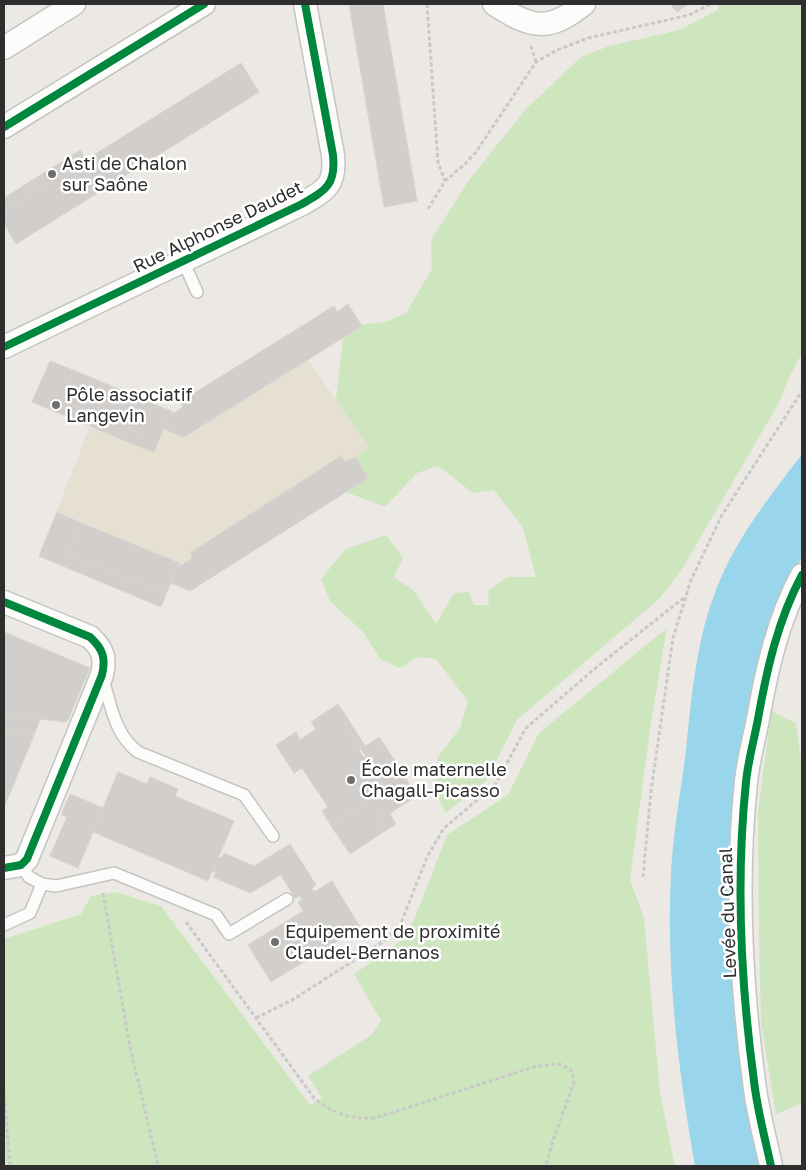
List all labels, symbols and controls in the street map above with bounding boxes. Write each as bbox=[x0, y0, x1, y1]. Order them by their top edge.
place label: Asti de Chalon sur Saône bbox=[62, 152, 187, 195]
marker: Asti de Chalon sur Saône bbox=[46, 168, 58, 180]
street label: Rue Alphonse Daudet bbox=[129, 175, 306, 277]
place label: Pôle associatif Langevin bbox=[66, 383, 193, 426]
marker: Pôle associatif Langevin bbox=[50, 399, 62, 411]
place label: École maternelle Chagall-Picasso bbox=[361, 758, 507, 801]
marker: École maternelle Chagall-Picasso bbox=[345, 774, 357, 786]
street label: Levée du Canal bbox=[714, 847, 740, 979]
place label: Equipement de proximité Claudel-Bernanos bbox=[285, 920, 501, 963]
marker: Equipement de proximité Claudel-Bernanos bbox=[269, 936, 281, 948]

